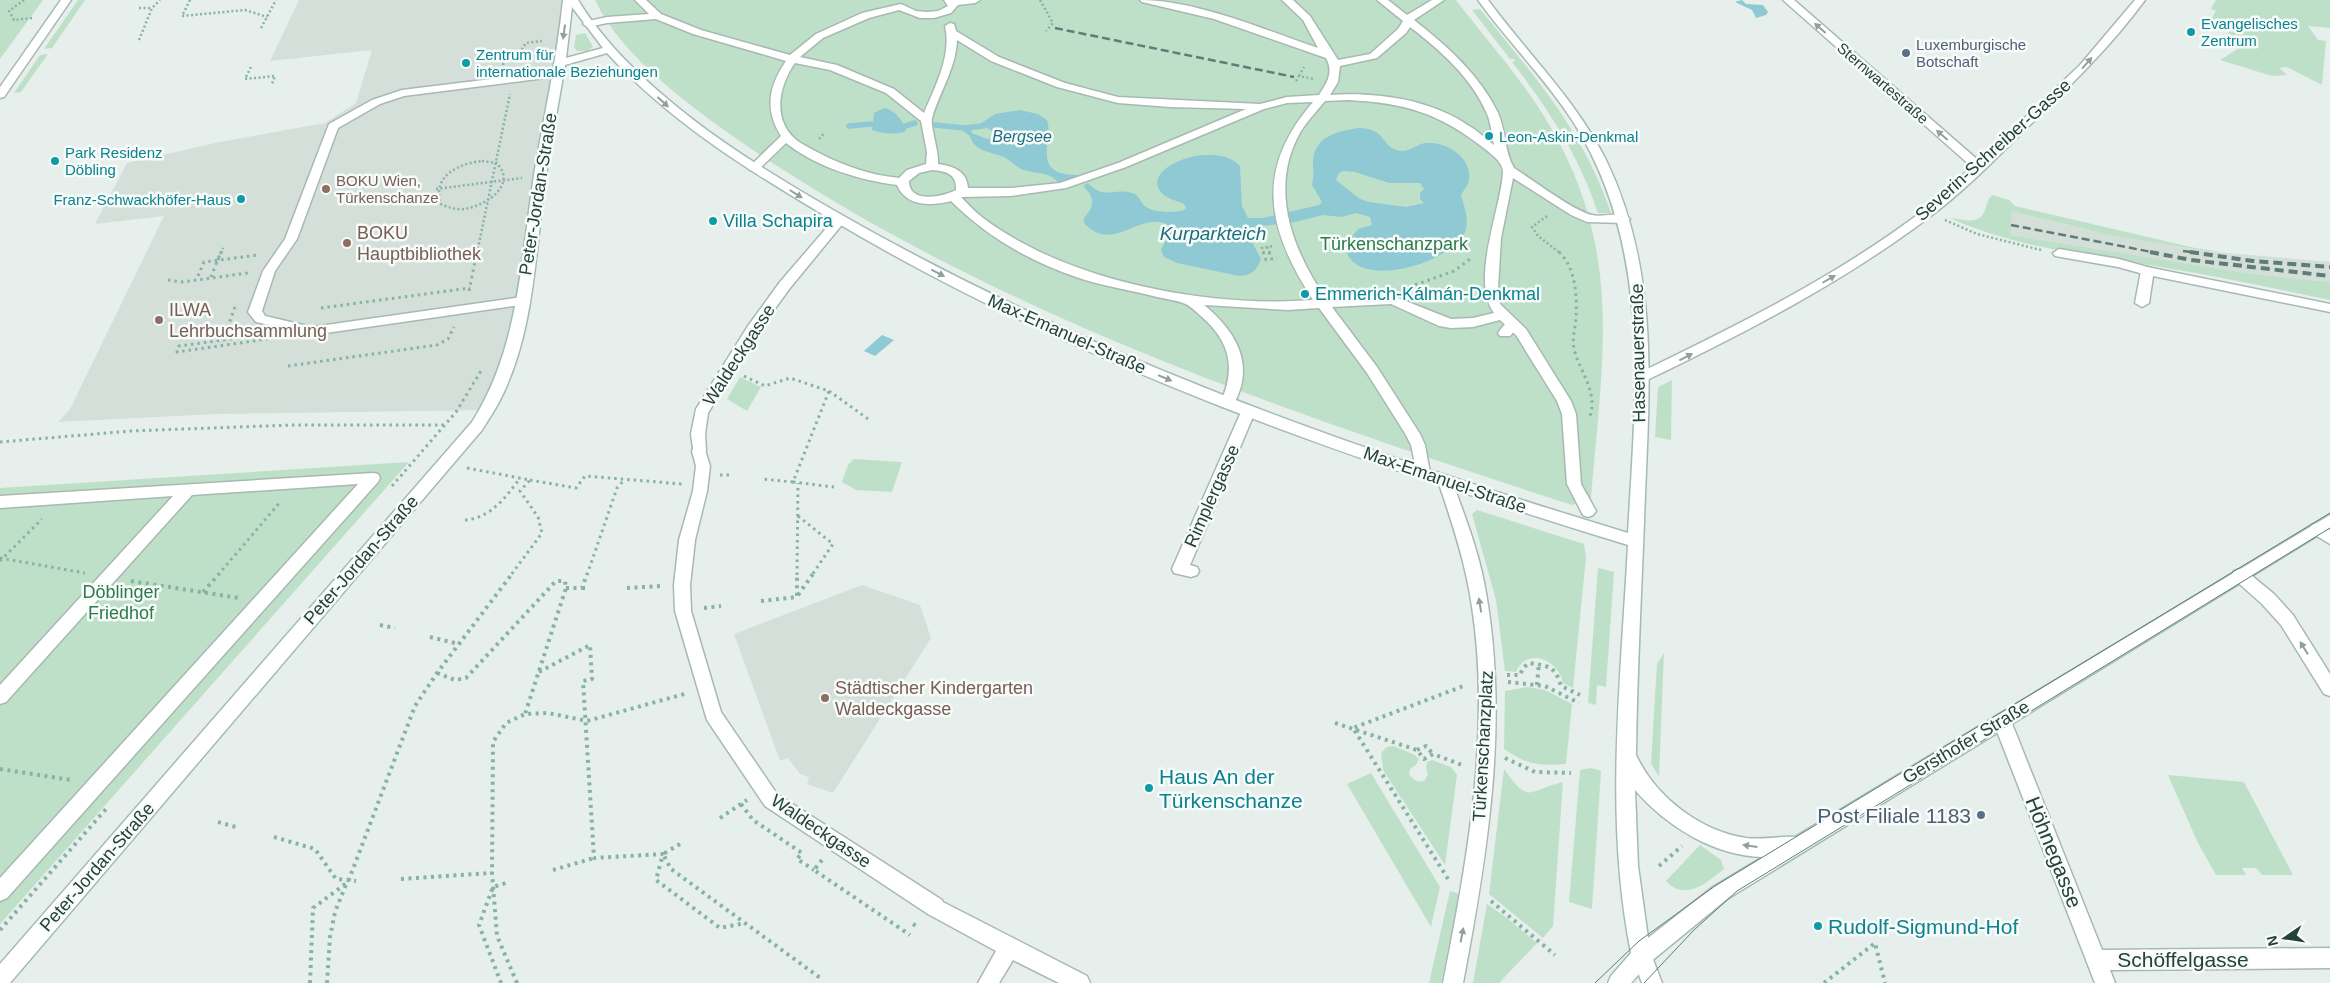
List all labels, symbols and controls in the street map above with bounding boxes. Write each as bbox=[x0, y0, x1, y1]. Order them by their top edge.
place label: Evangelisches Zentrum bbox=[2201, 15, 2298, 49]
one-way arrow bbox=[1814, 22, 1826, 34]
one-way arrow bbox=[560, 24, 568, 40]
marker: Evangelisches Zentrum bbox=[2185, 26, 2197, 38]
place label: Luxemburgische Botschaft bbox=[1916, 36, 2026, 70]
street label: Sternwartestraße bbox=[1834, 39, 1932, 127]
place label: Zentrum für internationale Beziehungen bbox=[476, 46, 658, 80]
marker: Luxemburgische Botschaft bbox=[1900, 47, 1912, 59]
marker: Zentrum für internationale Beziehungen bbox=[460, 57, 472, 69]
one-way arrow bbox=[2081, 58, 2093, 70]
street label: Severin-Schreiber-Gasse bbox=[1911, 75, 2075, 225]
one-way arrow bbox=[656, 96, 668, 108]
street label: Peter-Jordan-Straße bbox=[515, 111, 561, 277]
water label: Bergsee bbox=[992, 128, 1052, 145]
place label: Leon-Askin-Denkmal bbox=[1499, 128, 1638, 145]
one-way arrow bbox=[1937, 129, 1949, 141]
marker: Leon-Askin-Denkmal bbox=[1483, 130, 1495, 142]
place label: Park Residenz Döbling bbox=[65, 144, 163, 178]
marker: Park Residenz Döbling bbox=[49, 155, 61, 167]
place label: BOKU Wien, Türkenschanze bbox=[336, 172, 439, 206]
marker: BOKU Wien, Türkenschanze bbox=[320, 183, 332, 195]
one-way arrow bbox=[789, 189, 803, 199]
place label: Franz-Schwackhöfer-Haus bbox=[53, 191, 231, 208]
marker: Franz-Schwackhöfer-Haus bbox=[235, 193, 247, 205]
place label: Villa Schapira bbox=[723, 211, 834, 231]
marker: Villa Schapira bbox=[707, 215, 719, 227]
place label: BOKU Hauptbibliothek bbox=[357, 223, 482, 264]
water label: Kurparkteich bbox=[1160, 223, 1266, 244]
park label: Türkenschanzpark bbox=[1320, 234, 1469, 254]
marker: BOKU Hauptbibliothek bbox=[341, 237, 353, 249]
one-way arrow bbox=[931, 269, 945, 277]
one-way arrow bbox=[1822, 274, 1835, 283]
street label: Hasenauerstraße bbox=[1627, 283, 1649, 423]
place label: Emmerich-Kálmán-Denkmal bbox=[1315, 284, 1540, 304]
marker: Emmerich-Kálmán-Denkmal bbox=[1299, 288, 1311, 300]
street label: Max-Emanuel-Straße bbox=[985, 290, 1149, 378]
place label: ILWA Lehrbuchsammlung bbox=[169, 300, 327, 341]
street label: Waldeckgasse bbox=[699, 301, 779, 409]
marker: ILWA Lehrbuchsammlung bbox=[153, 314, 165, 326]
one-way arrow bbox=[1679, 353, 1694, 361]
one-way arrow bbox=[1158, 374, 1172, 382]
street label: Rimplergasse bbox=[1180, 442, 1244, 550]
street label: Max-Emanuel-Straße bbox=[1361, 443, 1529, 517]
street label: Peter-Jordan-Straße bbox=[300, 492, 422, 628]
park label: Döblinger Friedhof bbox=[82, 582, 160, 623]
one-way arrow bbox=[1476, 597, 1484, 613]
one-way arrow bbox=[2300, 641, 2309, 654]
street label: Türkenschanzplatz bbox=[1469, 670, 1497, 822]
place label: Städtischer Kindergarten Waldeckgasse bbox=[835, 678, 1033, 719]
marker: Städtischer Kindergarten Waldeckgasse bbox=[819, 692, 831, 704]
street label: Gersthofer Straße bbox=[1899, 696, 2033, 788]
place label: Haus An der Türkenschanze bbox=[1159, 765, 1303, 812]
marker: Haus An der Türkenschanze bbox=[1143, 782, 1155, 794]
street label: Waldeckgasse bbox=[767, 790, 875, 872]
street label: Höhnegasse bbox=[2021, 793, 2087, 911]
street label: Peter-Jordan-Straße bbox=[36, 799, 158, 935]
place label: Post Filiale 1183 bbox=[1817, 804, 1971, 827]
marker: Post Filiale 1183 bbox=[1975, 809, 1987, 821]
one-way arrow bbox=[1742, 842, 1758, 850]
north arrow bbox=[2260, 913, 2310, 963]
place label: Rudolf-Sigmund-Hof bbox=[1828, 915, 2018, 938]
marker: Rudolf-Sigmund-Hof bbox=[1812, 920, 1824, 932]
one-way arrow bbox=[1458, 928, 1466, 943]
text: N bbox=[2263, 934, 2281, 948]
street label: Schöffelgasse bbox=[2117, 948, 2249, 971]

